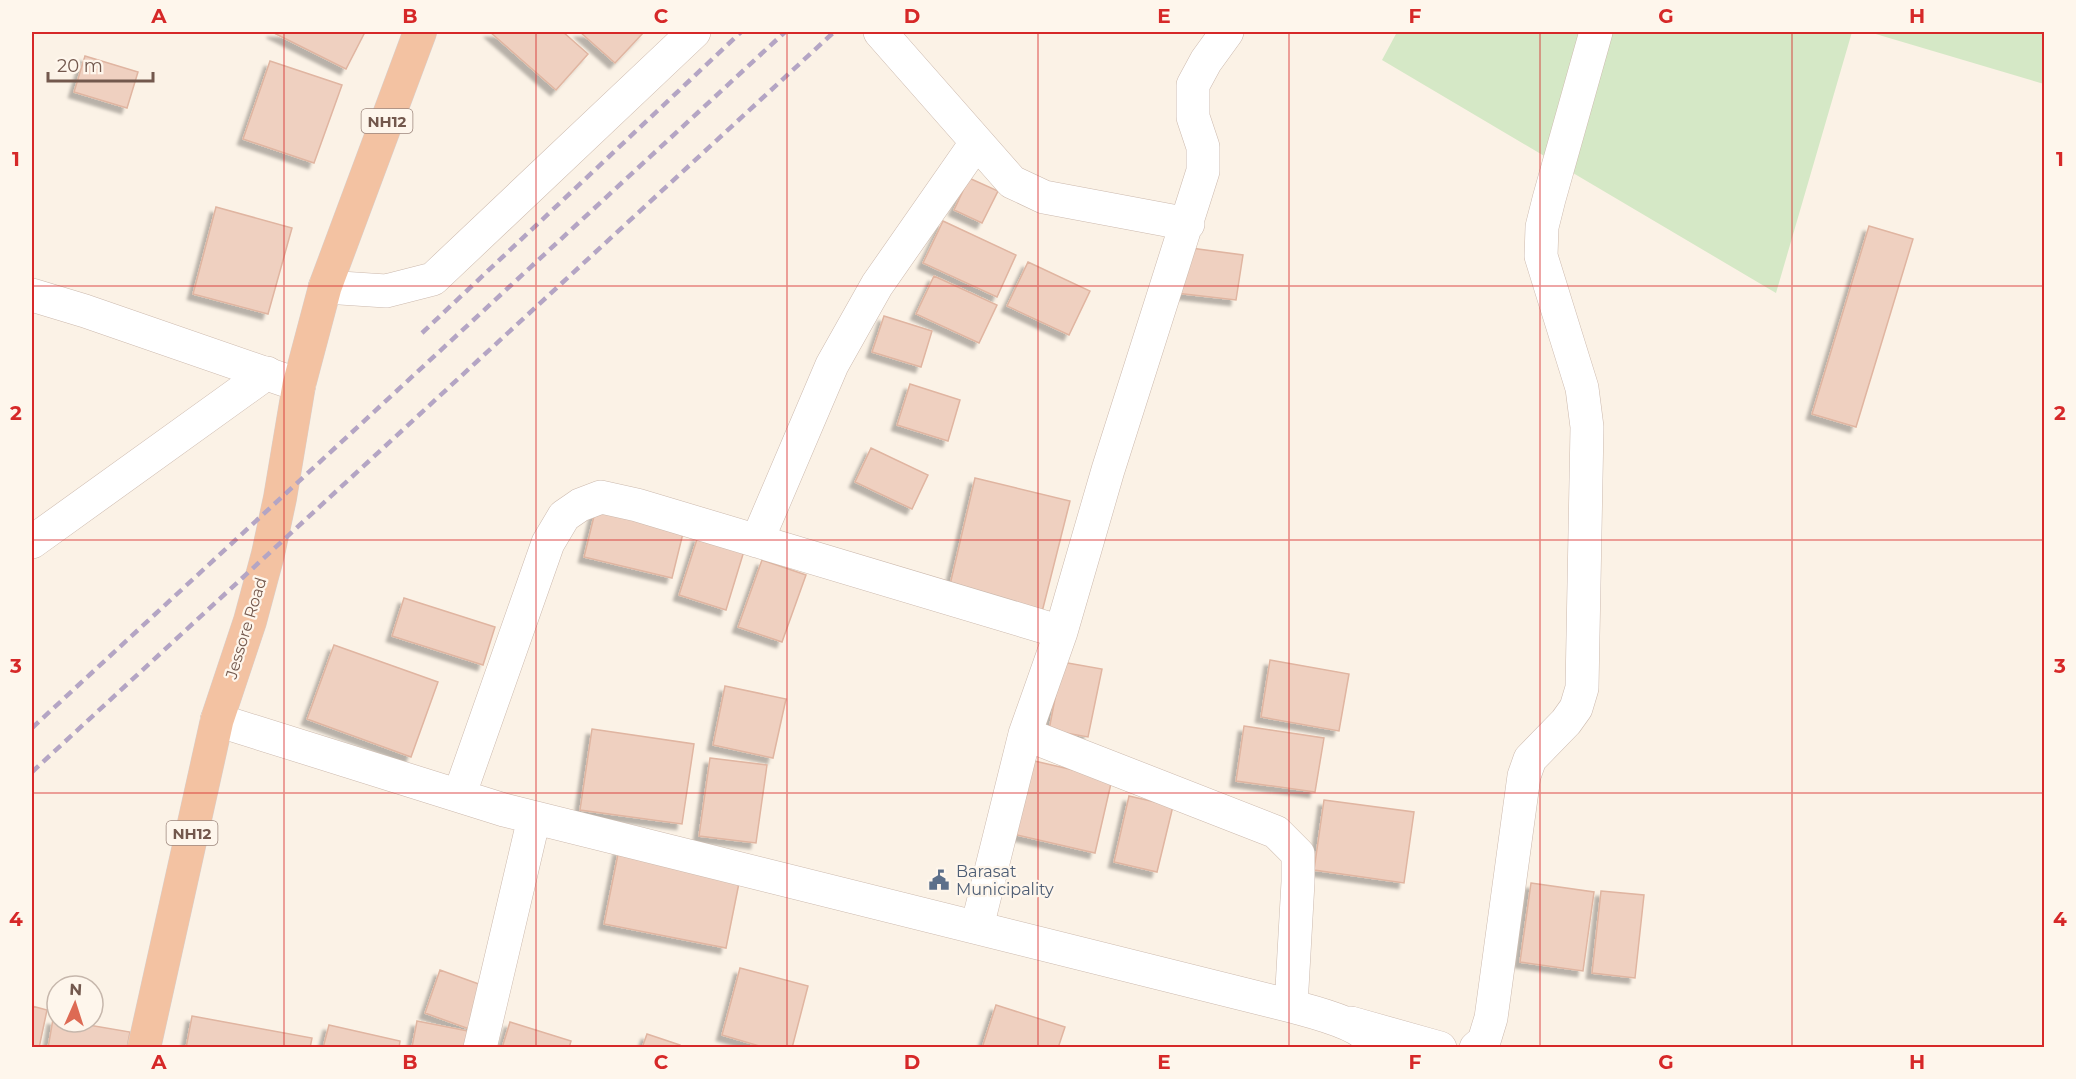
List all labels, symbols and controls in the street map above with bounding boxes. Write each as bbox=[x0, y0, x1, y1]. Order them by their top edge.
text: A bbox=[150, 4, 167, 28]
text: B bbox=[402, 4, 418, 28]
text: C bbox=[654, 4, 669, 28]
text: D bbox=[904, 4, 920, 28]
text: E bbox=[1157, 4, 1171, 28]
text: F bbox=[1409, 4, 1422, 28]
text: G bbox=[1658, 4, 1674, 28]
text: H bbox=[1909, 4, 1925, 28]
scale bar bbox=[48, 45, 153, 83]
text: 20 m bbox=[57, 55, 103, 77]
road number: NH12 bbox=[362, 109, 412, 133]
text: 1 bbox=[12, 147, 20, 171]
text: 1 bbox=[2056, 147, 2064, 171]
text: 2 bbox=[10, 401, 22, 425]
text: 2 bbox=[2054, 401, 2066, 425]
street label: Jessore Road bbox=[221, 575, 270, 682]
text: 3 bbox=[9, 654, 22, 678]
text: 3 bbox=[2053, 654, 2066, 678]
road number: NH12 bbox=[166, 821, 218, 845]
place label: Barasat Municipality bbox=[956, 862, 1054, 899]
public building icon: Barasat Municipality bbox=[927, 868, 951, 892]
text: 4 bbox=[9, 907, 23, 931]
text: 4 bbox=[2053, 907, 2067, 931]
north arrow bbox=[45, 974, 105, 1034]
text: N bbox=[69, 980, 83, 999]
text: A bbox=[150, 1050, 167, 1074]
text: B bbox=[402, 1050, 418, 1074]
text: C bbox=[654, 1050, 669, 1074]
text: D bbox=[904, 1050, 920, 1074]
text: E bbox=[1157, 1050, 1171, 1074]
text: F bbox=[1409, 1050, 1422, 1074]
text: G bbox=[1658, 1050, 1674, 1074]
text: H bbox=[1909, 1050, 1925, 1074]

